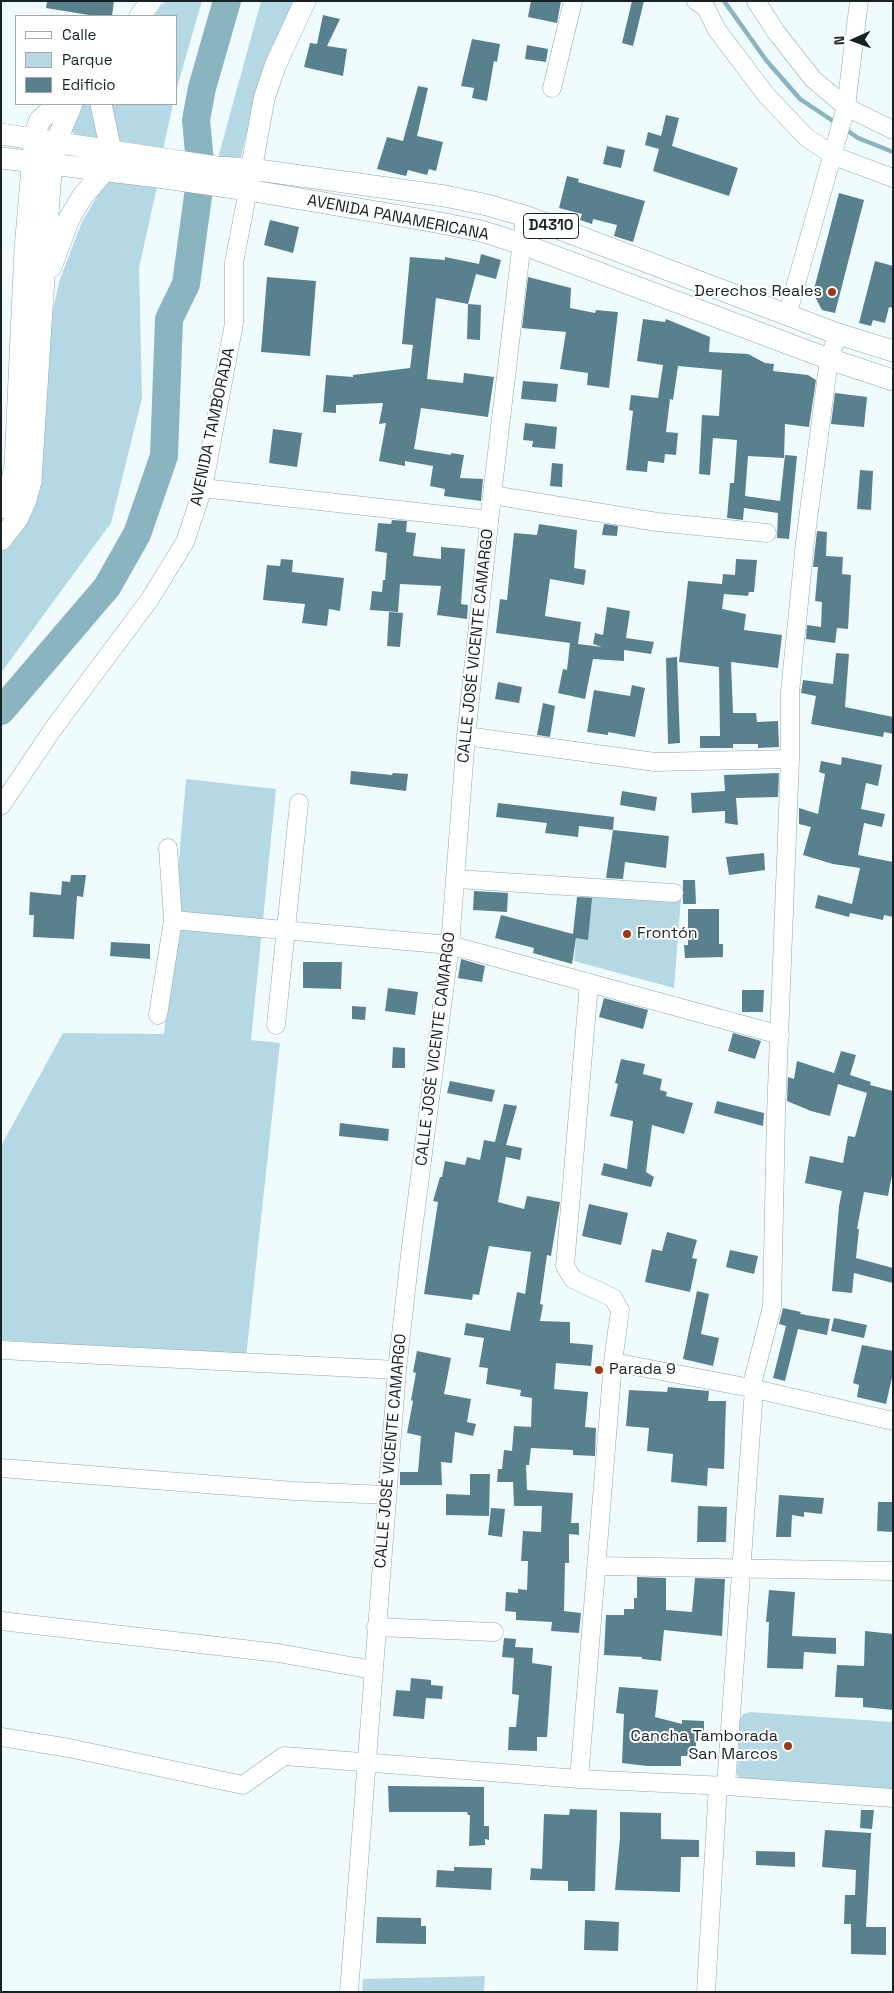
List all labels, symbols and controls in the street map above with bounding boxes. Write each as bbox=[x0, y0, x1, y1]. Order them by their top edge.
legend bbox=[15, 15, 178, 105]
north arrow bbox=[829, 15, 879, 65]
text: Calle bbox=[62, 25, 97, 44]
text: N bbox=[830, 36, 848, 46]
text: Parque bbox=[62, 50, 113, 69]
text: Edificio bbox=[62, 75, 116, 94]
street label: AVENIDA PANAMERICANA bbox=[306, 191, 490, 245]
road number: D4310 bbox=[524, 214, 578, 238]
place label: Derechos Reales bbox=[694, 282, 822, 302]
marker: Derechos Reales bbox=[826, 286, 838, 298]
street label: AVENIDA TAMBORADA bbox=[187, 346, 239, 508]
street label: CALLE JOSÉ VICENTE CAMARGO bbox=[454, 528, 498, 764]
place label: Frontón bbox=[637, 924, 698, 944]
marker: Frontón bbox=[621, 928, 633, 940]
street label: CALLE JOSÉ VICENTE CAMARGO bbox=[412, 931, 460, 1167]
street label: CALLE JOSÉ VICENTE CAMARGO bbox=[371, 1333, 411, 1569]
place label: Parada 9 bbox=[609, 1360, 676, 1380]
marker: Parada 9 bbox=[593, 1364, 605, 1376]
place label: Cancha Tamborada San Marcos bbox=[631, 1727, 778, 1765]
marker: Cancha Tamborada San Marcos bbox=[782, 1740, 794, 1752]

